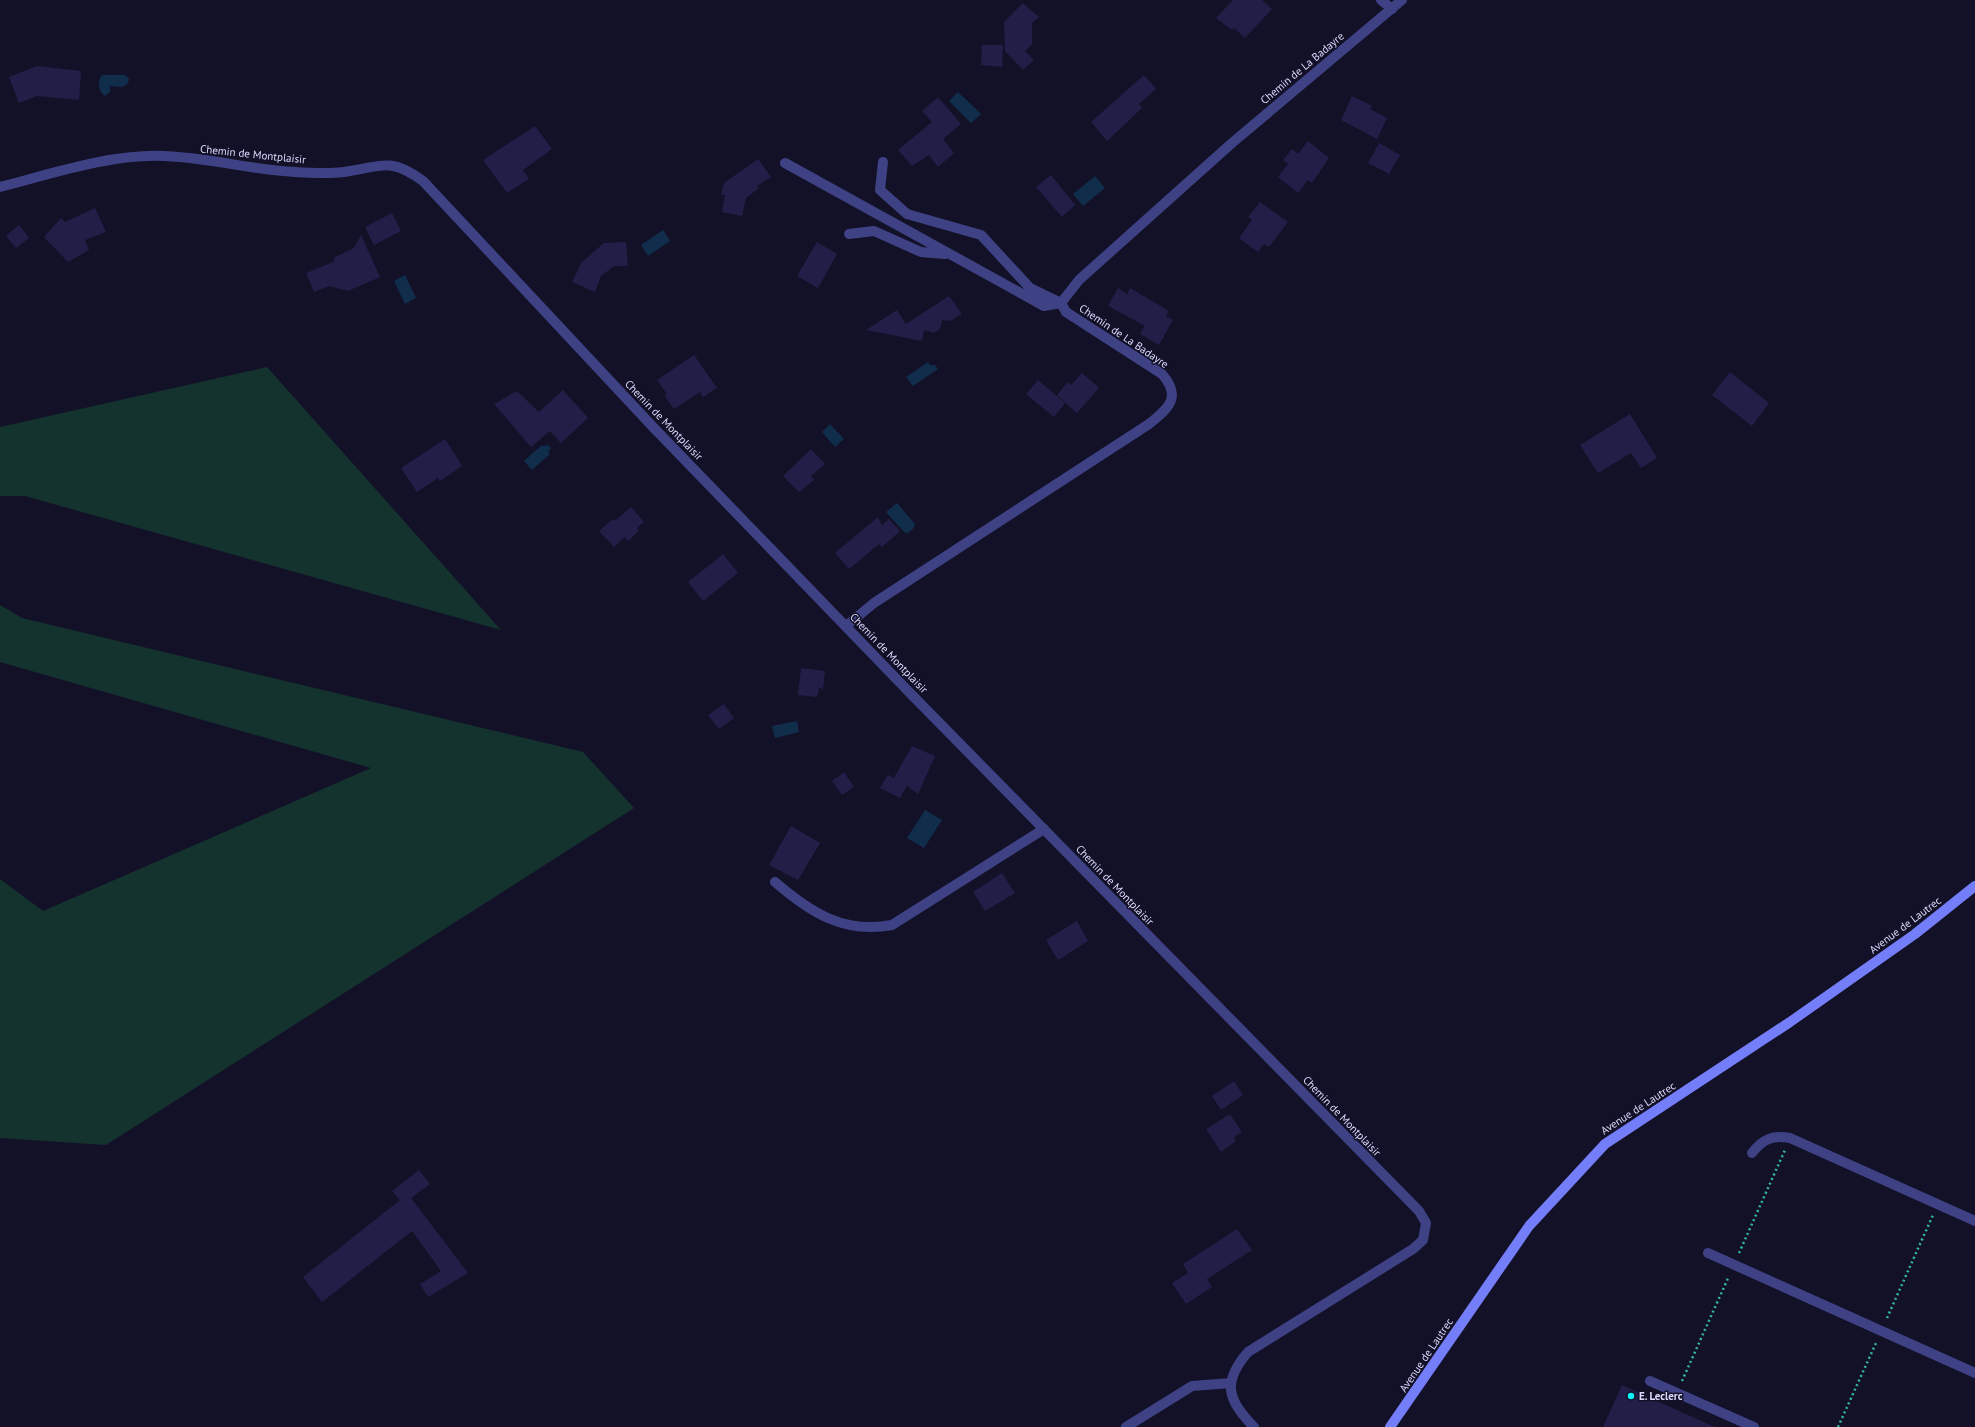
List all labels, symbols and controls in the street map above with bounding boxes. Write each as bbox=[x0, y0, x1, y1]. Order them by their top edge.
street label: Chemin de La Badayre bbox=[1257, 29, 1347, 107]
street label: Chemin de Montplaisir bbox=[199, 141, 307, 167]
street label: Chemin de La Badayre bbox=[1077, 301, 1172, 371]
street label: Chemin de Montplaisir bbox=[622, 377, 706, 463]
street label: Chemin de Montplaisir bbox=[847, 610, 931, 696]
street label: Chemin de Montplaisir bbox=[1073, 842, 1157, 928]
street label: Avenue de Lautrec bbox=[1866, 893, 1944, 957]
street label: Chemin de Montplaisir bbox=[1300, 1073, 1384, 1159]
street label: Avenue de Lautrec bbox=[1598, 1079, 1678, 1137]
street label: Avenue de Lautrec bbox=[1396, 1315, 1456, 1395]
place label: E. Leclerc bbox=[1639, 1389, 1683, 1403]
marker: E. Leclerc bbox=[1626, 1391, 1636, 1401]

